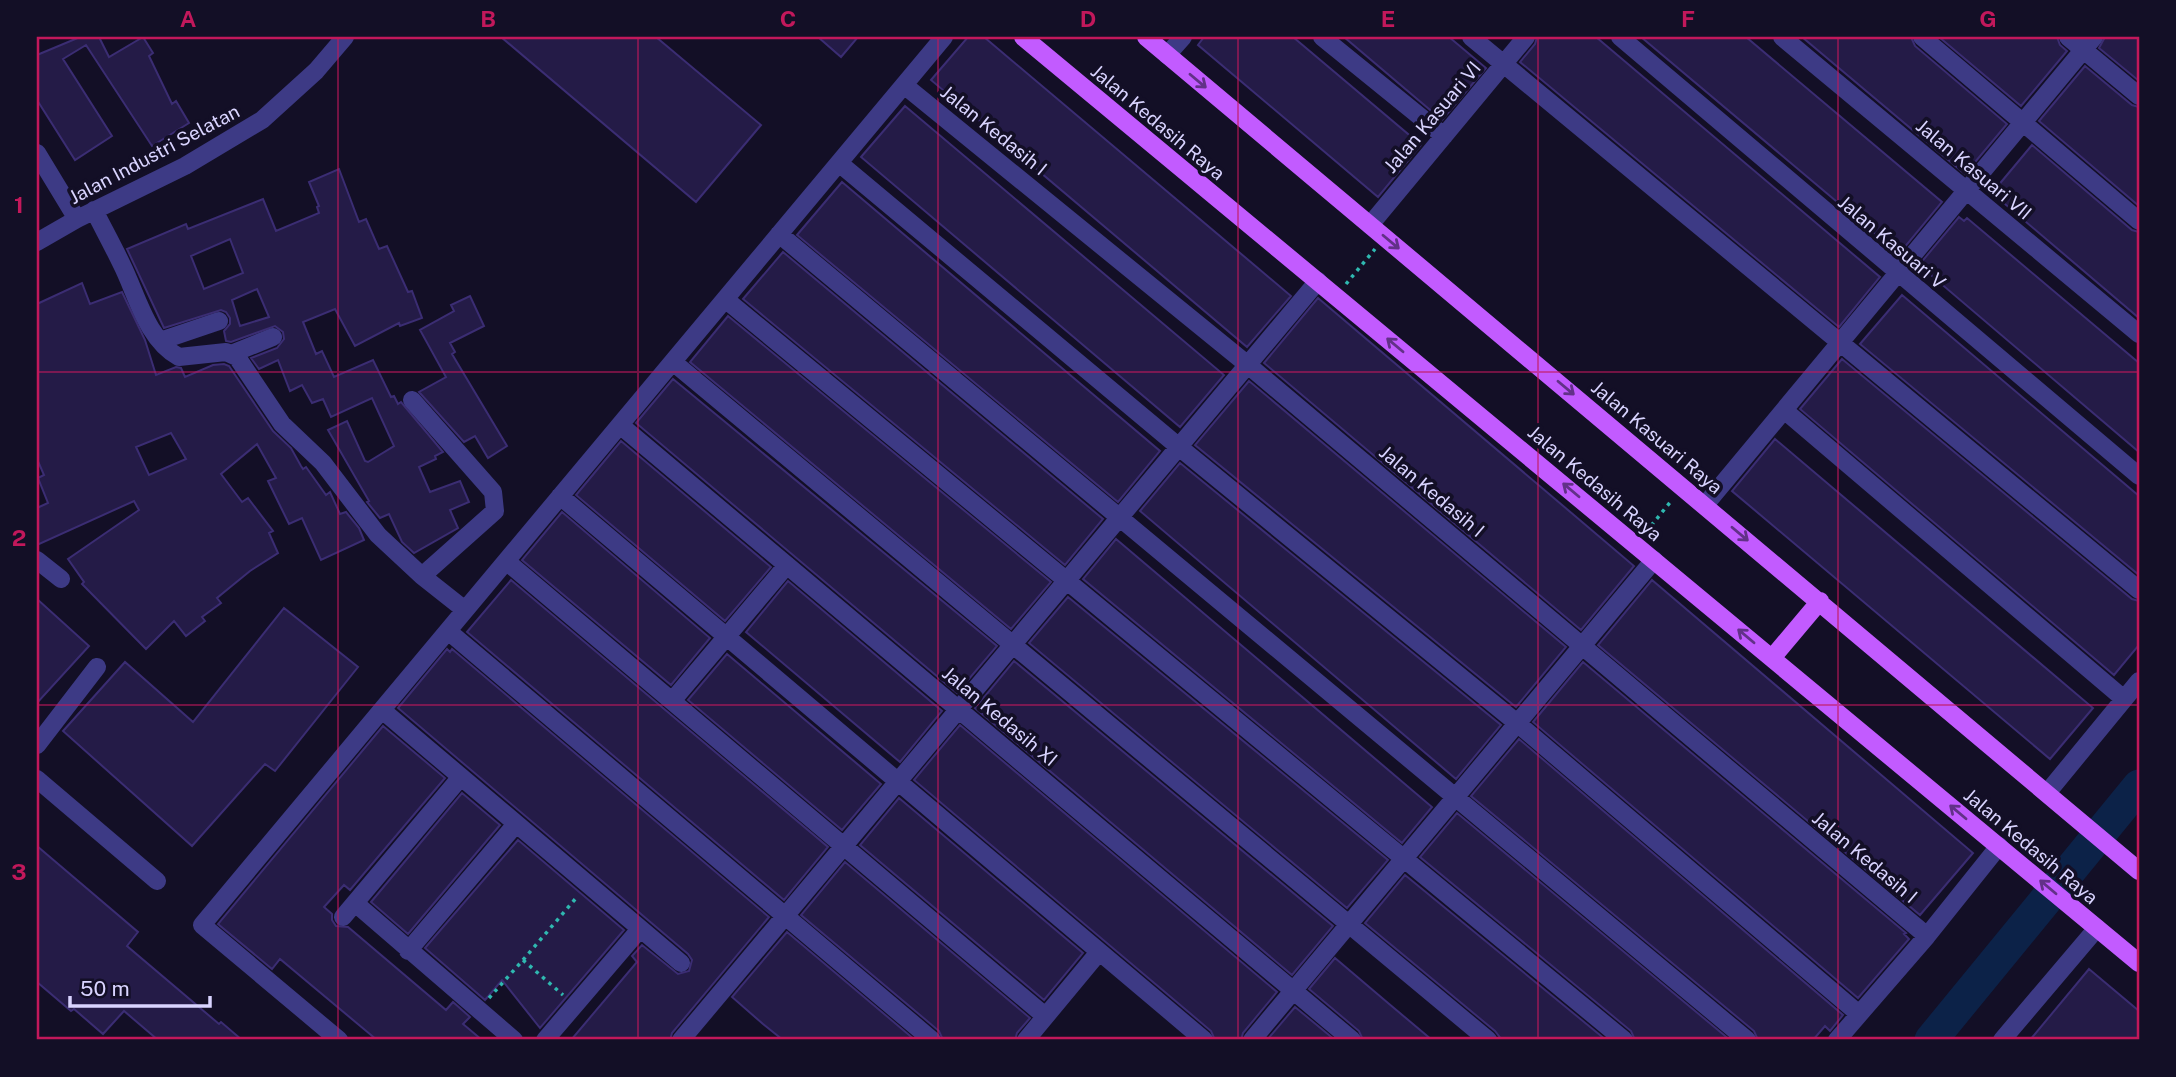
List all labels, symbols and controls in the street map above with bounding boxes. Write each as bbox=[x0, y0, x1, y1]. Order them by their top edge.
text: A bbox=[180, 5, 197, 32]
text: B bbox=[480, 5, 496, 32]
text: C bbox=[780, 5, 796, 32]
text: D bbox=[1080, 5, 1096, 32]
text: E bbox=[1381, 5, 1395, 32]
text: F bbox=[1681, 5, 1695, 32]
text: G bbox=[1979, 5, 1997, 32]
street label: Jalan Kasuari VI bbox=[1379, 57, 1485, 177]
street label: Jalan Kedasih Raya bbox=[1087, 60, 1229, 184]
one-way arrow bbox=[1189, 72, 1207, 88]
street label: Jalan Kedasih I bbox=[937, 81, 1051, 179]
street label: Jalan Industri Selatan bbox=[65, 100, 243, 208]
street label: Jalan Kasuari VII bbox=[1912, 114, 2036, 224]
text: 1 bbox=[14, 191, 24, 218]
street label: Jalan Kasuari V bbox=[1834, 191, 1950, 293]
one-way arrow bbox=[1382, 234, 1400, 250]
one-way arrow bbox=[1387, 337, 1405, 353]
street label: Jalan Kasuari Raya bbox=[1587, 376, 1727, 498]
one-way arrow bbox=[1556, 380, 1574, 396]
street label: Jalan Kedasih Raya bbox=[1524, 421, 1666, 545]
street label: Jalan Kedasih I bbox=[1375, 441, 1489, 541]
one-way arrow bbox=[1562, 483, 1580, 498]
text: 2 bbox=[12, 524, 26, 551]
one-way arrow bbox=[1731, 526, 1749, 542]
one-way arrow bbox=[1737, 628, 1755, 643]
street label: Jalan Kedasih XI bbox=[938, 662, 1062, 770]
street label: Jalan Kedasih Raya bbox=[1960, 784, 2102, 908]
one-way arrow bbox=[1950, 804, 1968, 820]
street label: Jalan Kedasih I bbox=[1808, 807, 1922, 907]
text: 3 bbox=[11, 858, 27, 885]
one-way arrow bbox=[2040, 879, 2058, 895]
scale bar bbox=[70, 965, 210, 1009]
text: 50 m bbox=[80, 976, 130, 1001]

